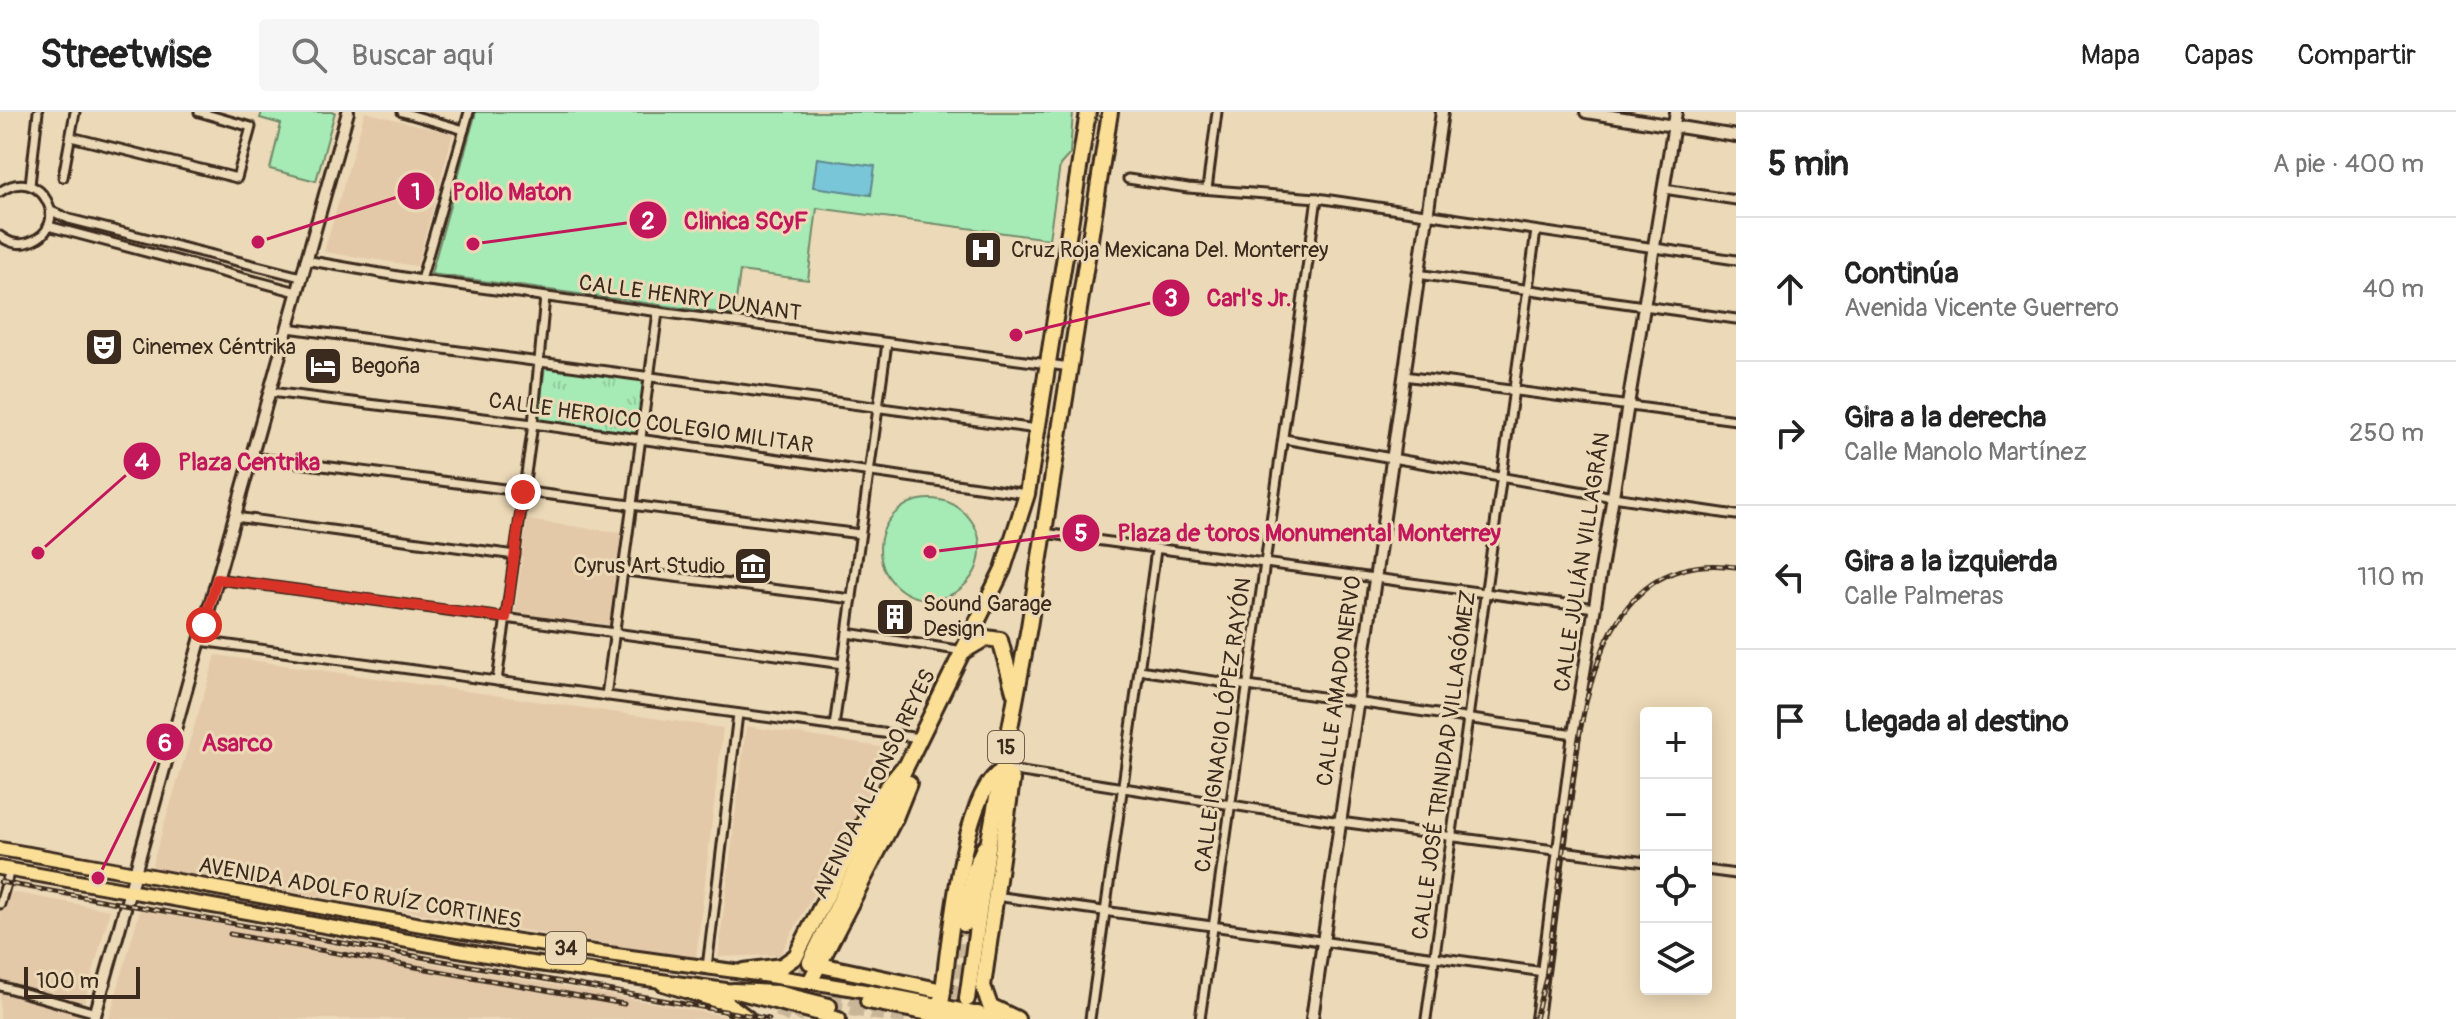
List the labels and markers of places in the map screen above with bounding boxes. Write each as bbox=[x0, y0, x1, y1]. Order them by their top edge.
callout: Pollo Maton bbox=[396, 167, 587, 215]
callout: Clinica SCyF bbox=[628, 196, 824, 244]
hospital icon: Cruz Roja Mexicana Del. Monterrey bbox=[962, 229, 1004, 271]
place label: Cruz Roja Mexicana Del. Monterrey bbox=[1011, 236, 1329, 264]
callout: Carl's Jr. bbox=[1151, 274, 1308, 322]
theatre icon: Cinemex Céntrika bbox=[83, 326, 125, 368]
place label: Cinemex Céntrika bbox=[132, 333, 296, 361]
hotel icon: Begoña bbox=[302, 345, 344, 387]
place label: Begoña bbox=[351, 352, 420, 380]
callout: Plaza Centrika bbox=[122, 437, 336, 485]
callout: Plaza de toros Monumental Monterrey bbox=[1061, 509, 1517, 557]
museum icon: Cyrus Art Studio bbox=[732, 545, 774, 587]
place label: Cyrus Art Studio bbox=[573, 552, 725, 580]
place label: Sound Garage Design bbox=[923, 590, 1052, 643]
building icon: Sound Garage Design bbox=[874, 596, 916, 638]
callout: Asarco bbox=[145, 718, 289, 766]

